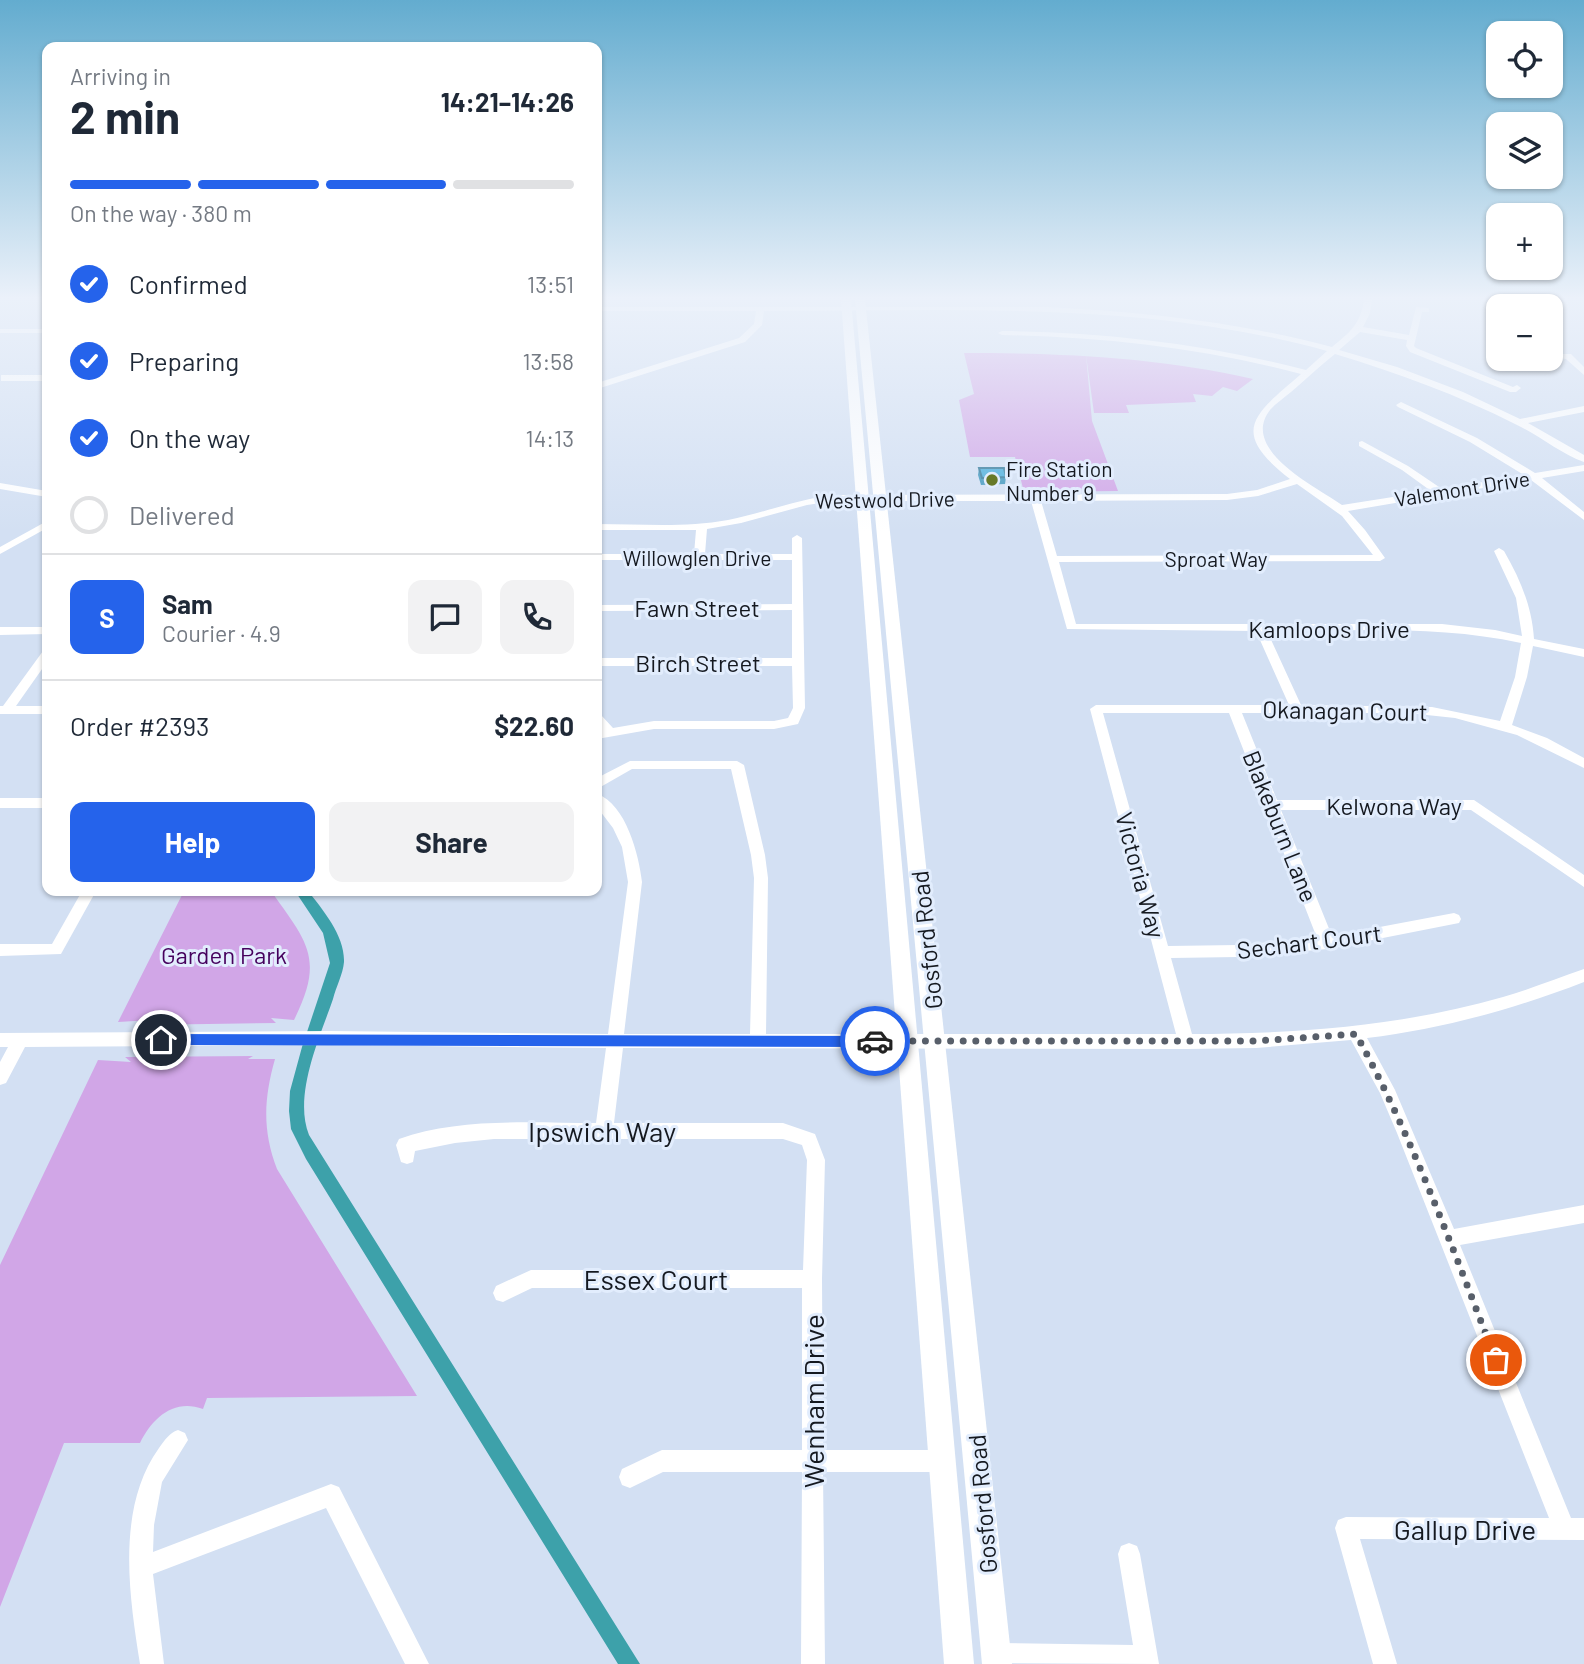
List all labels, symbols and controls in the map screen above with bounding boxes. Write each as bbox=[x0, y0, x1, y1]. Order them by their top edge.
map controls bbox=[1486, 21, 1563, 371]
button: locate bbox=[1486, 21, 1563, 98]
text: Arriving in bbox=[70, 62, 171, 90]
text: 14:21–14:26 bbox=[441, 86, 574, 117]
text: 2 min bbox=[70, 88, 180, 143]
button: layers bbox=[1486, 112, 1563, 189]
text: On the way · 380 m bbox=[70, 199, 252, 227]
button: + bbox=[1486, 203, 1563, 280]
icon: check bbox=[70, 265, 108, 303]
text: Confirmed bbox=[129, 268, 248, 299]
text: 13:51 bbox=[527, 270, 574, 298]
button: − bbox=[1486, 294, 1563, 371]
icon: check bbox=[70, 342, 108, 380]
text: Preparing bbox=[129, 345, 239, 376]
text: 13:58 bbox=[523, 347, 574, 375]
icon: check bbox=[70, 419, 108, 457]
text: On the way bbox=[129, 422, 250, 453]
text: 14:13 bbox=[526, 424, 574, 452]
place label: Fire Station Number 9 bbox=[1006, 456, 1113, 505]
street label: Valemont Drive bbox=[1393, 465, 1531, 511]
marker: Fire Station Number 9 bbox=[984, 472, 1000, 488]
street label: Westwold Drive bbox=[815, 485, 955, 513]
text: Delivered bbox=[129, 499, 235, 530]
street label: Willowglen Drive bbox=[623, 545, 771, 570]
street label: Sproat Way bbox=[1164, 546, 1268, 571]
button: chat bbox=[408, 580, 482, 654]
button: phone bbox=[500, 580, 574, 654]
text: Sam bbox=[162, 588, 213, 619]
street label: Fawn Street bbox=[634, 593, 760, 622]
text: S bbox=[99, 602, 115, 633]
street label: Kamloops Drive bbox=[1248, 614, 1410, 643]
text: Courier · 4.9 bbox=[162, 619, 281, 647]
street label: Birch Street bbox=[635, 648, 761, 677]
street label: Okanagan Court bbox=[1262, 694, 1428, 726]
text: Order #2393 bbox=[70, 710, 209, 741]
text: $22.60 bbox=[494, 710, 574, 741]
street label: Blakeburn Lane bbox=[1237, 746, 1325, 906]
street label: Kelwona Way bbox=[1326, 791, 1462, 820]
button: Help bbox=[70, 802, 315, 882]
button: Share bbox=[329, 802, 574, 882]
street label: Victoria Way bbox=[1110, 809, 1172, 941]
street label: Gosford Road bbox=[904, 869, 948, 1011]
street label: Sechart Court bbox=[1235, 918, 1383, 964]
park label: Garden Park bbox=[161, 940, 287, 969]
courier bbox=[840, 1006, 910, 1076]
pin bbox=[131, 1010, 191, 1070]
icon: home bbox=[142, 1021, 180, 1059]
icon: car bbox=[856, 1022, 894, 1060]
street label: Ipswich Way bbox=[528, 1114, 676, 1148]
street label: Essex Court bbox=[584, 1262, 728, 1296]
street label: Wenham Drive bbox=[796, 1314, 830, 1488]
pin bbox=[1466, 1330, 1526, 1390]
icon: bag bbox=[1477, 1341, 1515, 1379]
street label: Gosford Road bbox=[961, 1433, 1003, 1575]
street label: Gallup Drive bbox=[1394, 1512, 1536, 1546]

